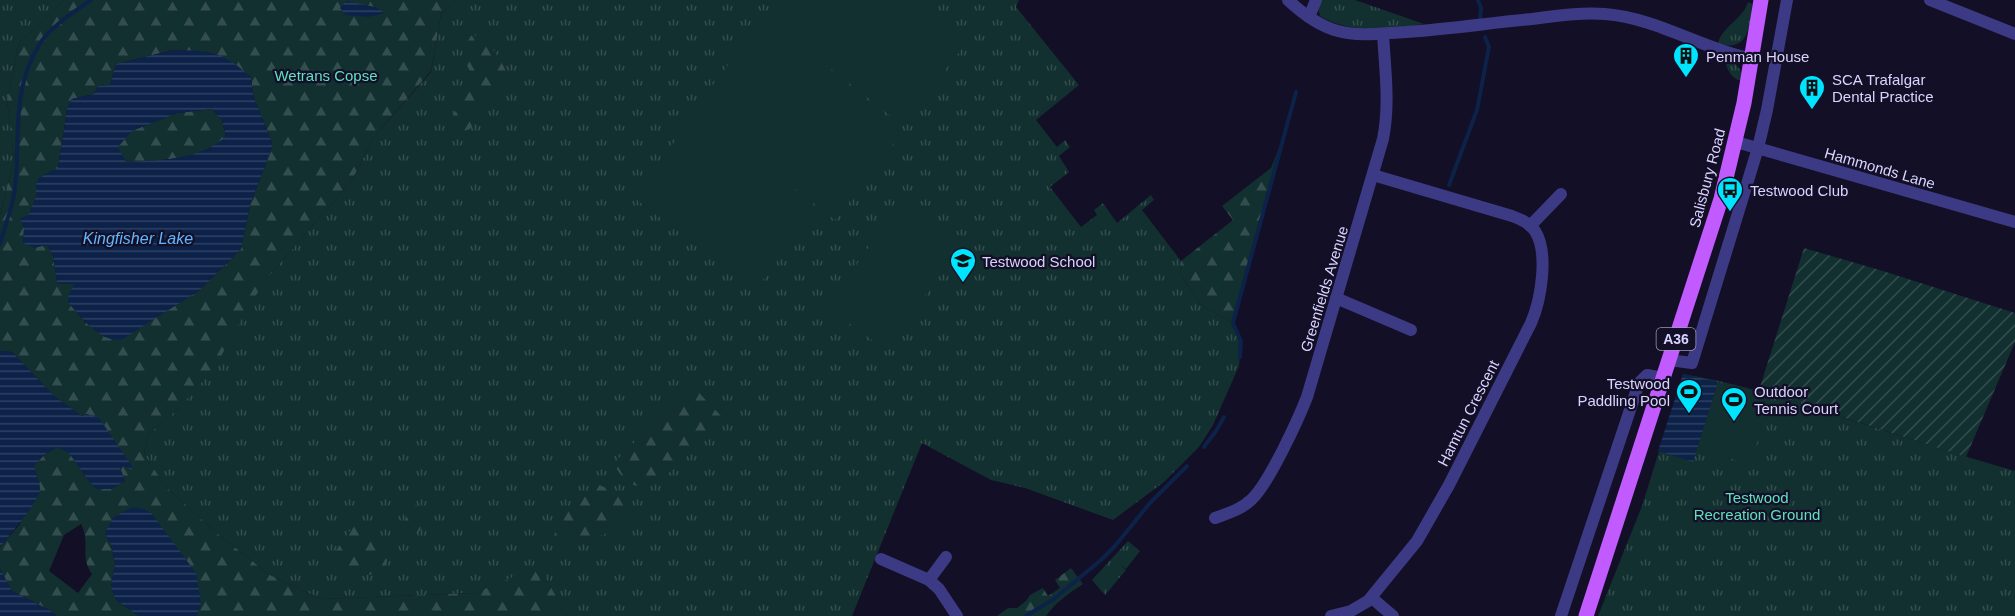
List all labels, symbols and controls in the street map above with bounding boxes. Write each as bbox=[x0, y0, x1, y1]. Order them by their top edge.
building icon: Penman House bbox=[1671, 41, 1701, 79]
place label: Penman House bbox=[1706, 48, 1809, 65]
park label: Wetrans Copse bbox=[274, 67, 378, 84]
place label: SCA Trafalgar Dental Practice bbox=[1832, 71, 1934, 105]
building icon: SCA Trafalgar Dental Practice bbox=[1797, 73, 1827, 111]
street label: Salisbury Road bbox=[1686, 127, 1728, 229]
street label: Hammonds Lane bbox=[1823, 144, 1937, 192]
bus stop icon: Testwood Club bbox=[1715, 175, 1745, 213]
place label: Testwood Club bbox=[1750, 182, 1848, 199]
street label: Greenfields Avenue bbox=[1297, 224, 1351, 354]
water label: Kingfisher Lake bbox=[83, 230, 193, 247]
school or university icon: Testwood School bbox=[948, 246, 978, 284]
place label: Testwood School bbox=[982, 253, 1095, 270]
road number: A36 bbox=[1656, 328, 1696, 350]
street label: Hamtun Crescent bbox=[1434, 356, 1502, 469]
place label: Testwood Paddling Pool bbox=[1577, 375, 1670, 409]
sports icon: Testwood Paddling Pool bbox=[1674, 377, 1704, 415]
place label: Outdoor Tennis Court bbox=[1754, 383, 1839, 417]
sports icon: Outdoor Tennis Court bbox=[1719, 385, 1749, 423]
park label: Testwood Recreation Ground bbox=[1694, 489, 1820, 523]

